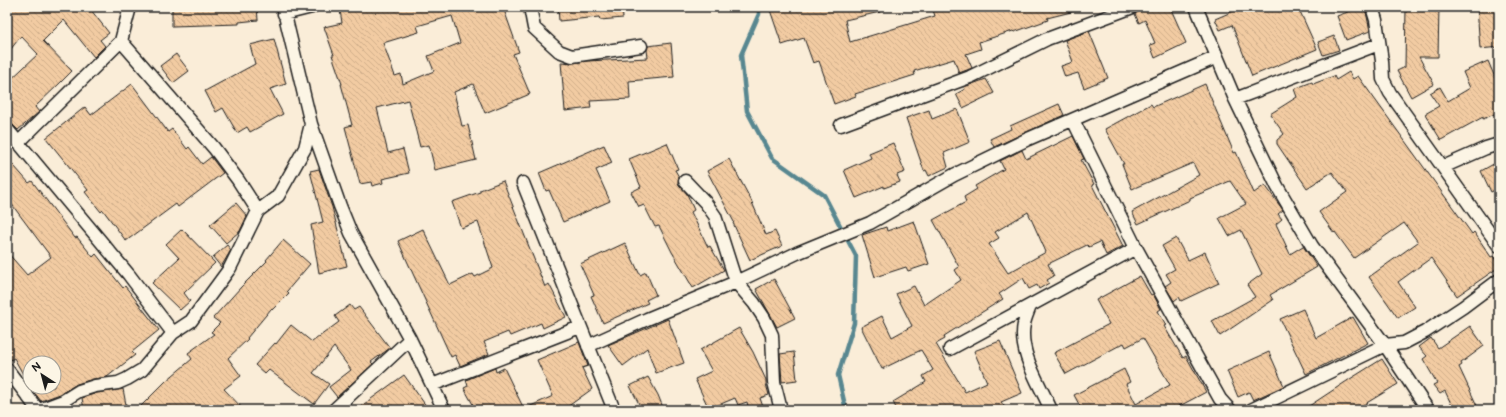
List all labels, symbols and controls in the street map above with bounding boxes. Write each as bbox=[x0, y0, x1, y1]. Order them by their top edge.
north arrow bbox=[22, 355, 62, 395]
text: N bbox=[29, 360, 44, 375]

